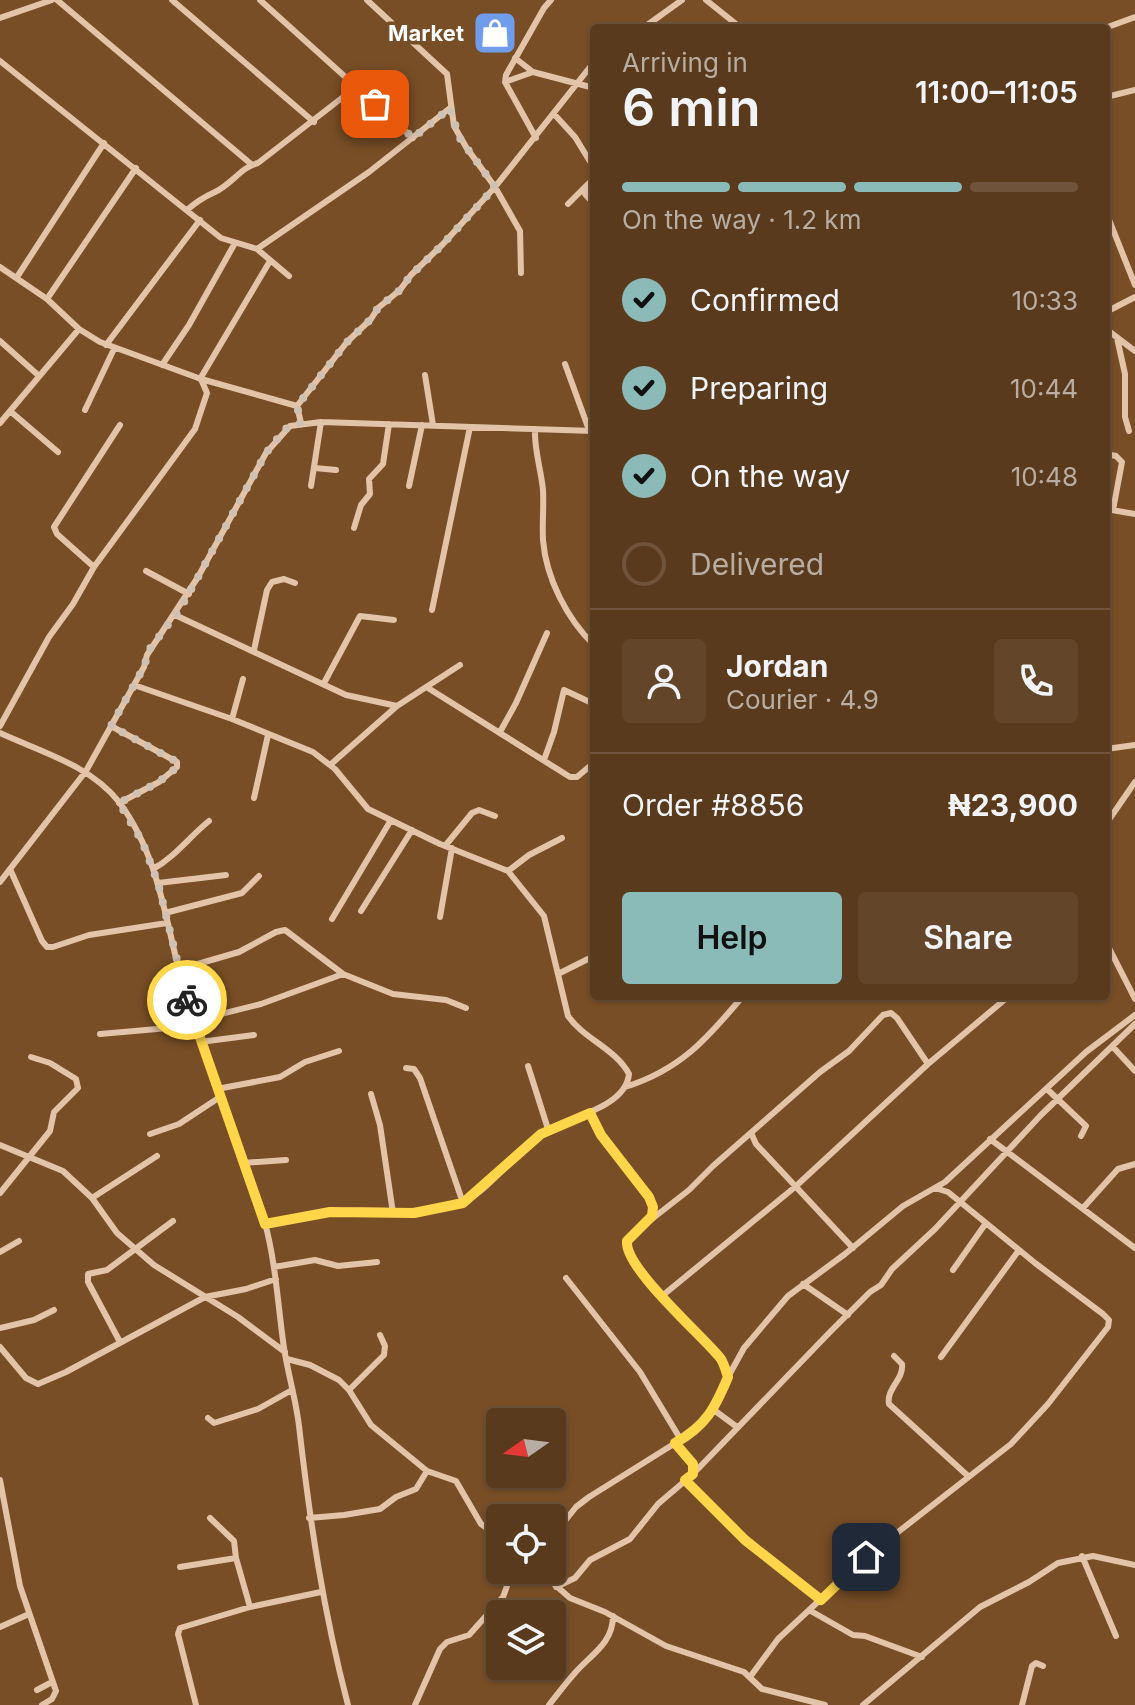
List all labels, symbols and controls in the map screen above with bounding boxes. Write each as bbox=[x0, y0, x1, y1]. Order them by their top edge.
shop icon: Market bbox=[471, 9, 519, 57]
place label: Market bbox=[388, 20, 464, 46]
text: Arriving in bbox=[622, 47, 748, 78]
pin bbox=[341, 70, 409, 138]
text: 11:00–11:05 bbox=[915, 74, 1078, 110]
text: 6 min bbox=[622, 76, 761, 139]
icon: bag bbox=[353, 82, 397, 126]
text: On the way · 1.2 km bbox=[622, 204, 861, 235]
icon: check bbox=[622, 278, 666, 322]
text: Confirmed bbox=[690, 282, 840, 318]
text: 10:33 bbox=[1011, 285, 1078, 316]
icon: check bbox=[622, 366, 666, 410]
text: Preparing bbox=[690, 370, 828, 406]
text: 10:44 bbox=[1010, 373, 1078, 404]
icon: check bbox=[622, 454, 666, 498]
text: On the way bbox=[690, 458, 850, 494]
text: 10:48 bbox=[1011, 461, 1078, 492]
text: Delivered bbox=[690, 546, 824, 582]
button: person bbox=[622, 639, 706, 723]
button: phone bbox=[994, 639, 1078, 723]
text: Jordan bbox=[726, 648, 828, 684]
text: Courier · 4.9 bbox=[726, 684, 879, 715]
text: Order #8856 bbox=[622, 787, 804, 823]
text: ₦23,900 bbox=[948, 787, 1078, 823]
button: Help bbox=[622, 892, 842, 984]
button: Share bbox=[858, 892, 1078, 984]
courier bbox=[147, 960, 227, 1040]
icon: bike bbox=[165, 978, 209, 1022]
north arrow bbox=[486, 1408, 566, 1488]
map controls bbox=[486, 1408, 566, 1680]
button: locate bbox=[486, 1504, 566, 1584]
pin bbox=[832, 1523, 900, 1591]
icon: home bbox=[844, 1535, 888, 1579]
button: layers bbox=[486, 1600, 566, 1680]

